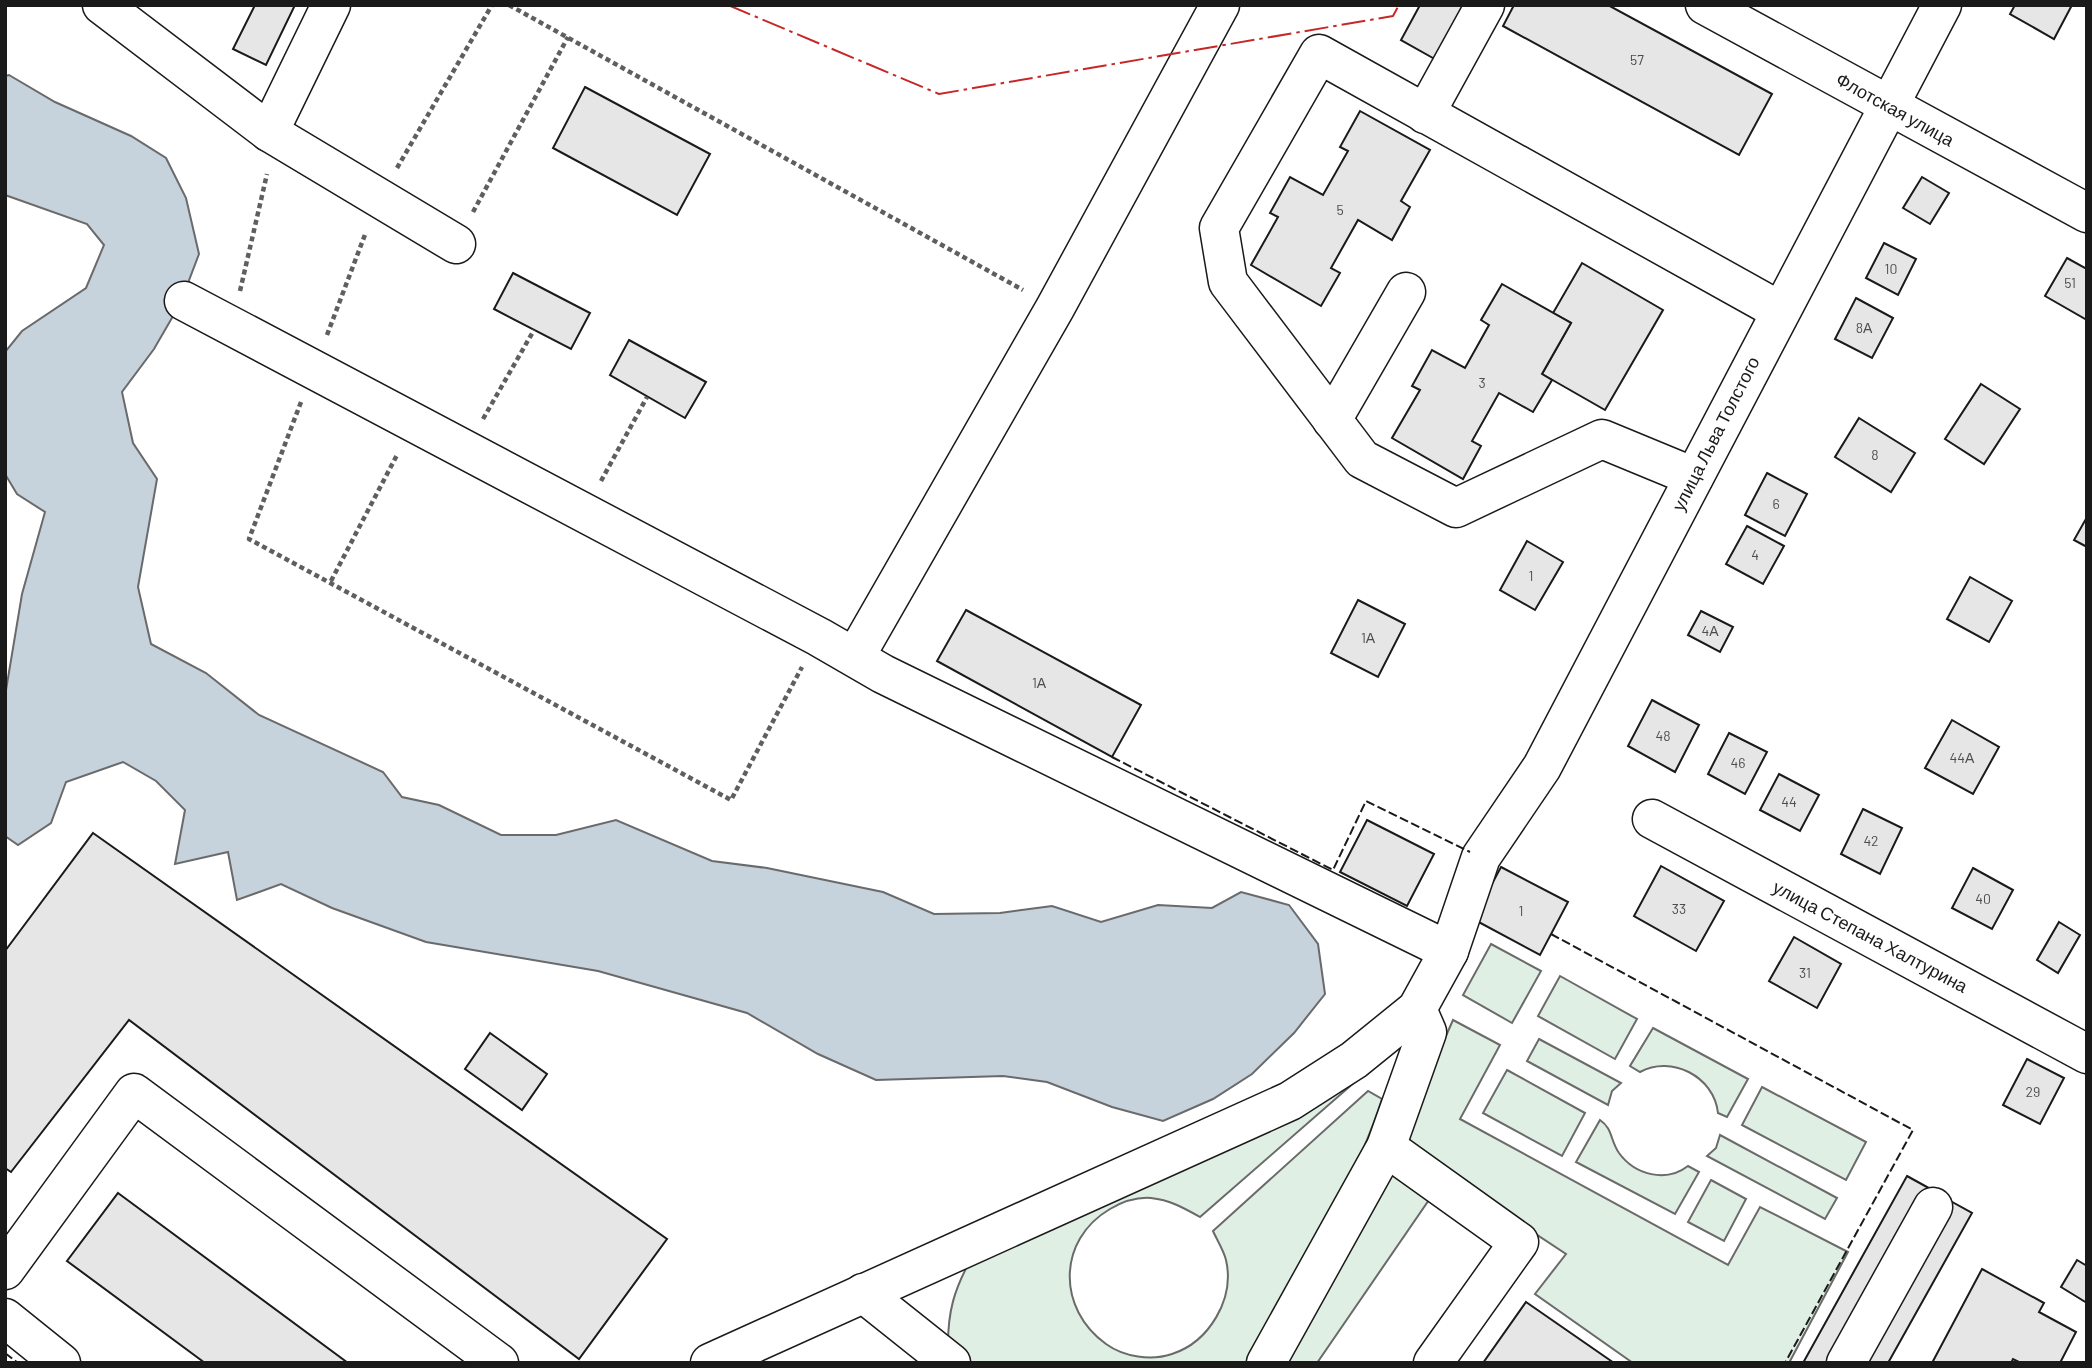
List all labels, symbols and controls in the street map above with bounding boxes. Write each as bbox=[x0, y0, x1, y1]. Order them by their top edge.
house number: 57 bbox=[1630, 51, 1644, 68]
street label: Флотская улица bbox=[1833, 68, 1959, 151]
house number: 5 bbox=[1336, 201, 1344, 218]
house number: 10 bbox=[1885, 260, 1897, 277]
house number: 51 bbox=[2064, 274, 2076, 291]
house number: 8А bbox=[1856, 319, 1873, 336]
street label: улица Льва Толстого bbox=[1667, 353, 1764, 514]
house number: 3 bbox=[1478, 374, 1486, 391]
house number: 8 bbox=[1871, 446, 1879, 463]
house number: 6 bbox=[1772, 495, 1780, 512]
house number: 4 bbox=[1751, 546, 1759, 563]
house number: 1 bbox=[1529, 567, 1533, 584]
house number: 4А bbox=[1701, 622, 1719, 639]
house number: 1А bbox=[1361, 629, 1376, 646]
house number: 1А bbox=[1032, 674, 1047, 691]
house number: 48 bbox=[1655, 727, 1671, 744]
house number: 44А bbox=[1950, 749, 1975, 766]
house number: 46 bbox=[1731, 754, 1745, 771]
house number: 44 bbox=[1781, 793, 1797, 810]
house number: 42 bbox=[1863, 832, 1879, 849]
street label: улица Степана Халтурина bbox=[1769, 875, 1972, 997]
house number: 40 bbox=[1975, 890, 1991, 907]
house number: 33 bbox=[1672, 900, 1686, 917]
house number: 1 bbox=[1519, 902, 1523, 919]
house number: 31 bbox=[1799, 964, 1811, 981]
house number: 29 bbox=[2026, 1083, 2040, 1100]

